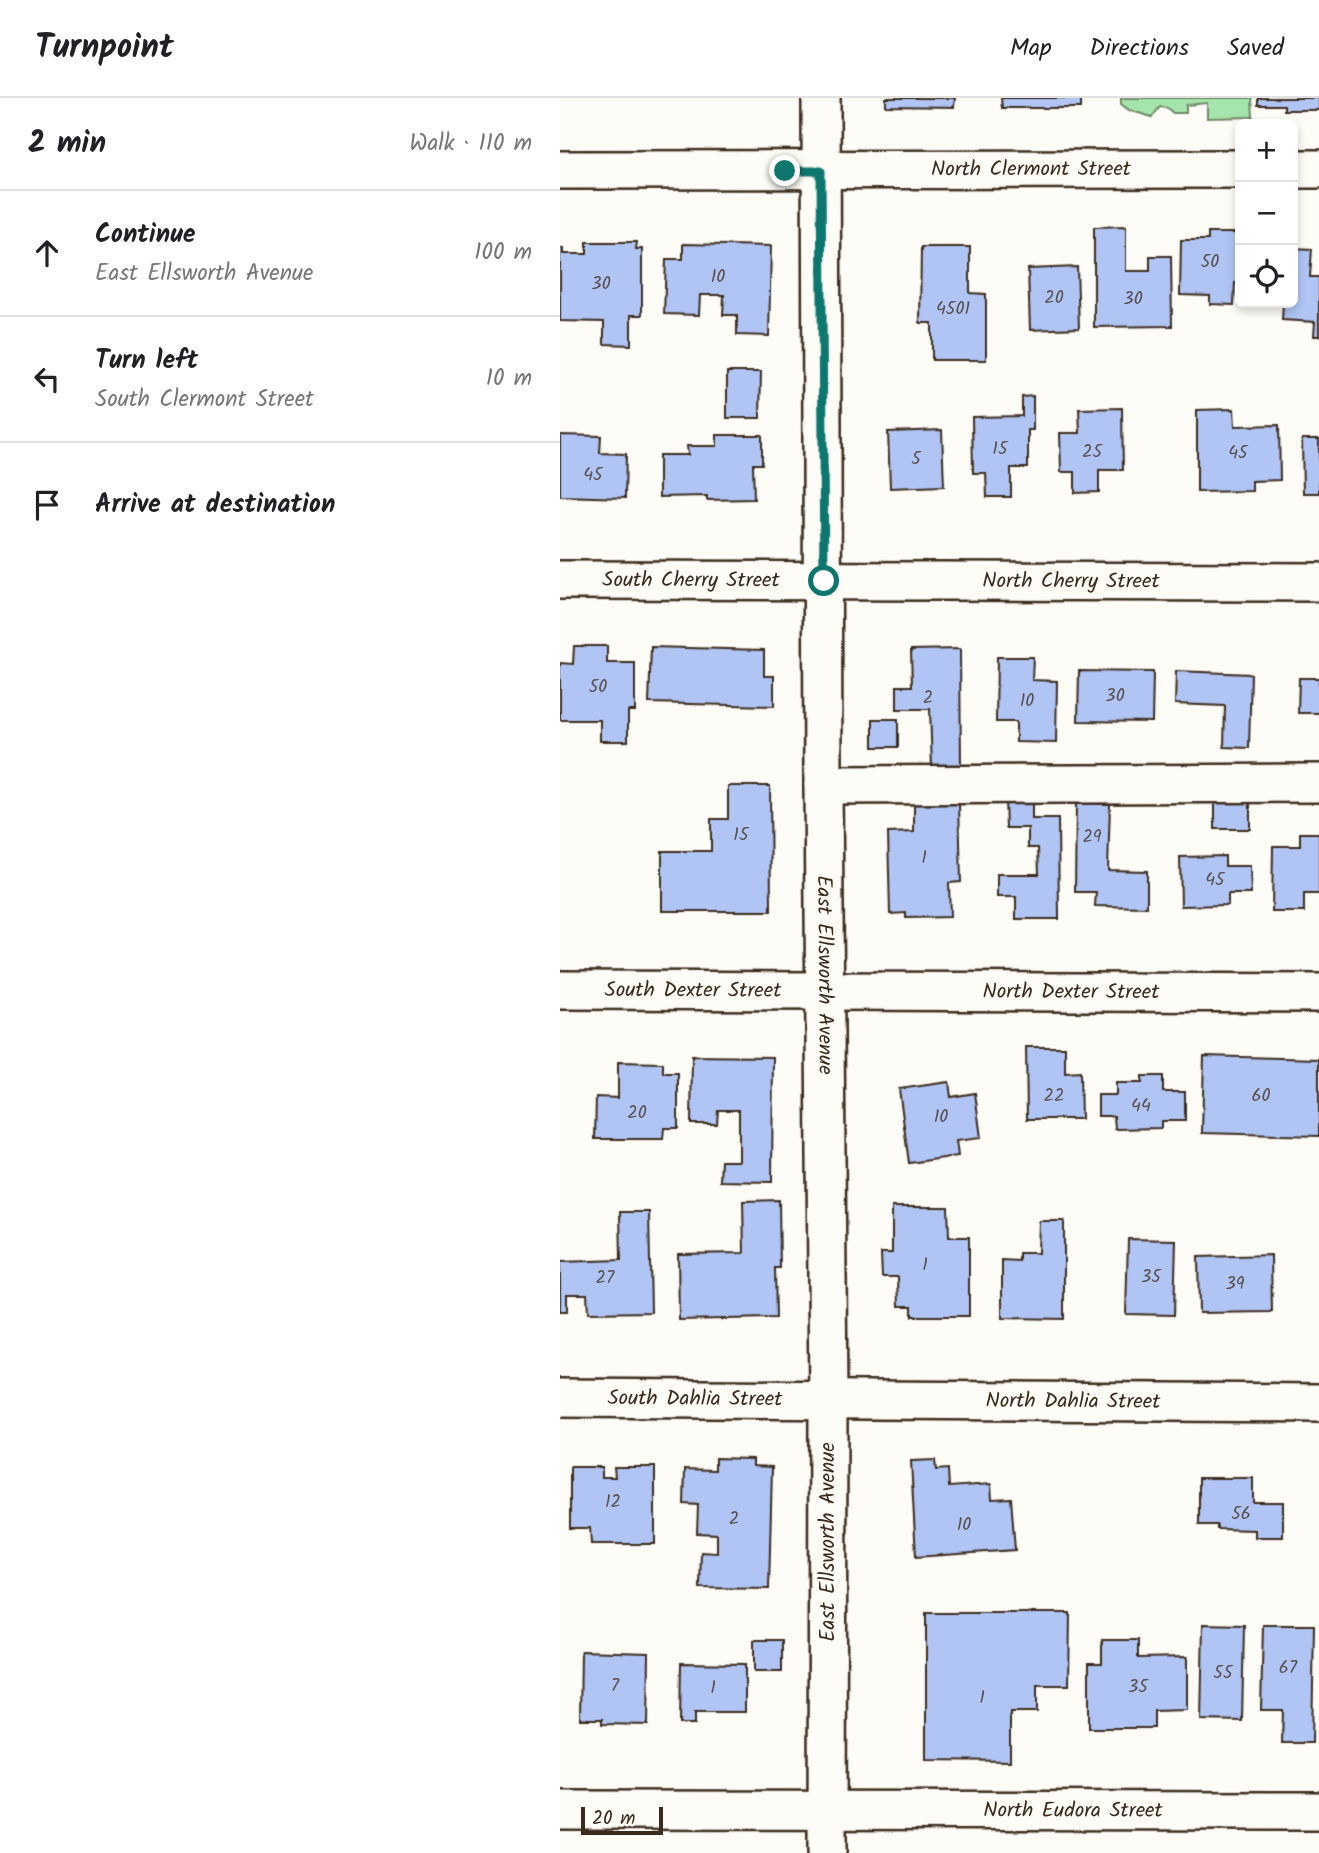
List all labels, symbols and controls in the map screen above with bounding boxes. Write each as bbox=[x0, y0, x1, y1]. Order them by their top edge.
text: Turnpoint bbox=[35, 22, 174, 75]
text: Map bbox=[1010, 29, 1052, 68]
text: Directions bbox=[1090, 29, 1189, 68]
text: Saved bbox=[1227, 29, 1284, 68]
map controls bbox=[1235, 119, 1298, 308]
button: + bbox=[1235, 119, 1298, 182]
text: 2 min bbox=[28, 120, 106, 168]
text: Walk · 110 m bbox=[409, 126, 532, 162]
street label: North Clermont Street bbox=[931, 153, 1132, 186]
route end bbox=[769, 155, 800, 186]
button: − bbox=[1235, 182, 1298, 245]
text: Continue bbox=[95, 214, 196, 256]
icon: ahead bbox=[28, 234, 66, 272]
text: 100 m bbox=[474, 235, 532, 271]
button: locate bbox=[1235, 245, 1298, 308]
house number: 50 bbox=[1201, 248, 1219, 277]
text: East Ellsworth Avenue bbox=[95, 256, 313, 292]
house number: 10 bbox=[711, 263, 725, 292]
house number: 30 bbox=[591, 270, 611, 299]
house number: 20 bbox=[1044, 284, 1064, 313]
house number: 30 bbox=[1123, 285, 1143, 314]
house number: 4501 bbox=[936, 295, 970, 324]
text: Turn left bbox=[95, 340, 198, 382]
icon: left bbox=[28, 360, 66, 398]
text: 10 m bbox=[486, 361, 532, 397]
text: South Clermont Street bbox=[95, 382, 314, 418]
house number: 15 bbox=[992, 435, 1009, 464]
house number: 25 bbox=[1082, 438, 1103, 467]
house number: 45 bbox=[1228, 439, 1249, 468]
house number: 5 bbox=[911, 445, 922, 474]
house number: 45 bbox=[583, 461, 604, 490]
text: Arrive at destination bbox=[95, 484, 335, 526]
icon: arrive bbox=[28, 486, 66, 524]
street label: South Cherry Street bbox=[602, 564, 781, 597]
route start bbox=[808, 565, 839, 596]
street label: North Cherry Street bbox=[982, 565, 1161, 598]
house number: 50 bbox=[589, 673, 607, 702]
house number: 30 bbox=[1105, 682, 1125, 711]
house number: 2 bbox=[923, 684, 933, 713]
house number: 10 bbox=[1020, 687, 1034, 716]
house number: 15 bbox=[733, 821, 750, 850]
house number: 29 bbox=[1082, 823, 1102, 852]
house number: 1 bbox=[921, 844, 927, 873]
house number: 45 bbox=[1205, 866, 1226, 895]
street label: East Ellsworth Avenue bbox=[807, 875, 842, 1075]
street label: South Dexter Street bbox=[605, 974, 782, 1007]
street label: North Dexter Street bbox=[983, 975, 1160, 1009]
house number: 22 bbox=[1044, 1082, 1064, 1111]
house number: 60 bbox=[1251, 1082, 1271, 1111]
house number: 44 bbox=[1131, 1092, 1151, 1121]
house number: 20 bbox=[627, 1099, 647, 1128]
house number: 10 bbox=[934, 1103, 948, 1132]
house number: 1 bbox=[922, 1251, 928, 1280]
house number: 35 bbox=[1141, 1263, 1162, 1292]
house number: 27 bbox=[596, 1264, 615, 1293]
house number: 39 bbox=[1225, 1270, 1245, 1299]
street label: South Dahlia Street bbox=[607, 1382, 783, 1416]
street label: North Dahlia Street bbox=[985, 1384, 1161, 1418]
street label: East Ellsworth Avenue bbox=[812, 1442, 845, 1642]
house number: 12 bbox=[605, 1488, 621, 1517]
house number: 56 bbox=[1231, 1500, 1251, 1529]
house number: 2 bbox=[729, 1505, 739, 1534]
house number: 10 bbox=[957, 1511, 971, 1540]
house number: 67 bbox=[1279, 1654, 1298, 1683]
house number: 55 bbox=[1213, 1659, 1234, 1688]
house number: 7 bbox=[611, 1672, 620, 1701]
house number: 35 bbox=[1128, 1673, 1149, 1702]
house number: 1 bbox=[710, 1674, 716, 1703]
house number: 1 bbox=[979, 1684, 985, 1713]
street label: North Eudora Street bbox=[983, 1794, 1164, 1827]
scale bar bbox=[581, 1804, 663, 1836]
text: 20 m bbox=[592, 1804, 635, 1834]

